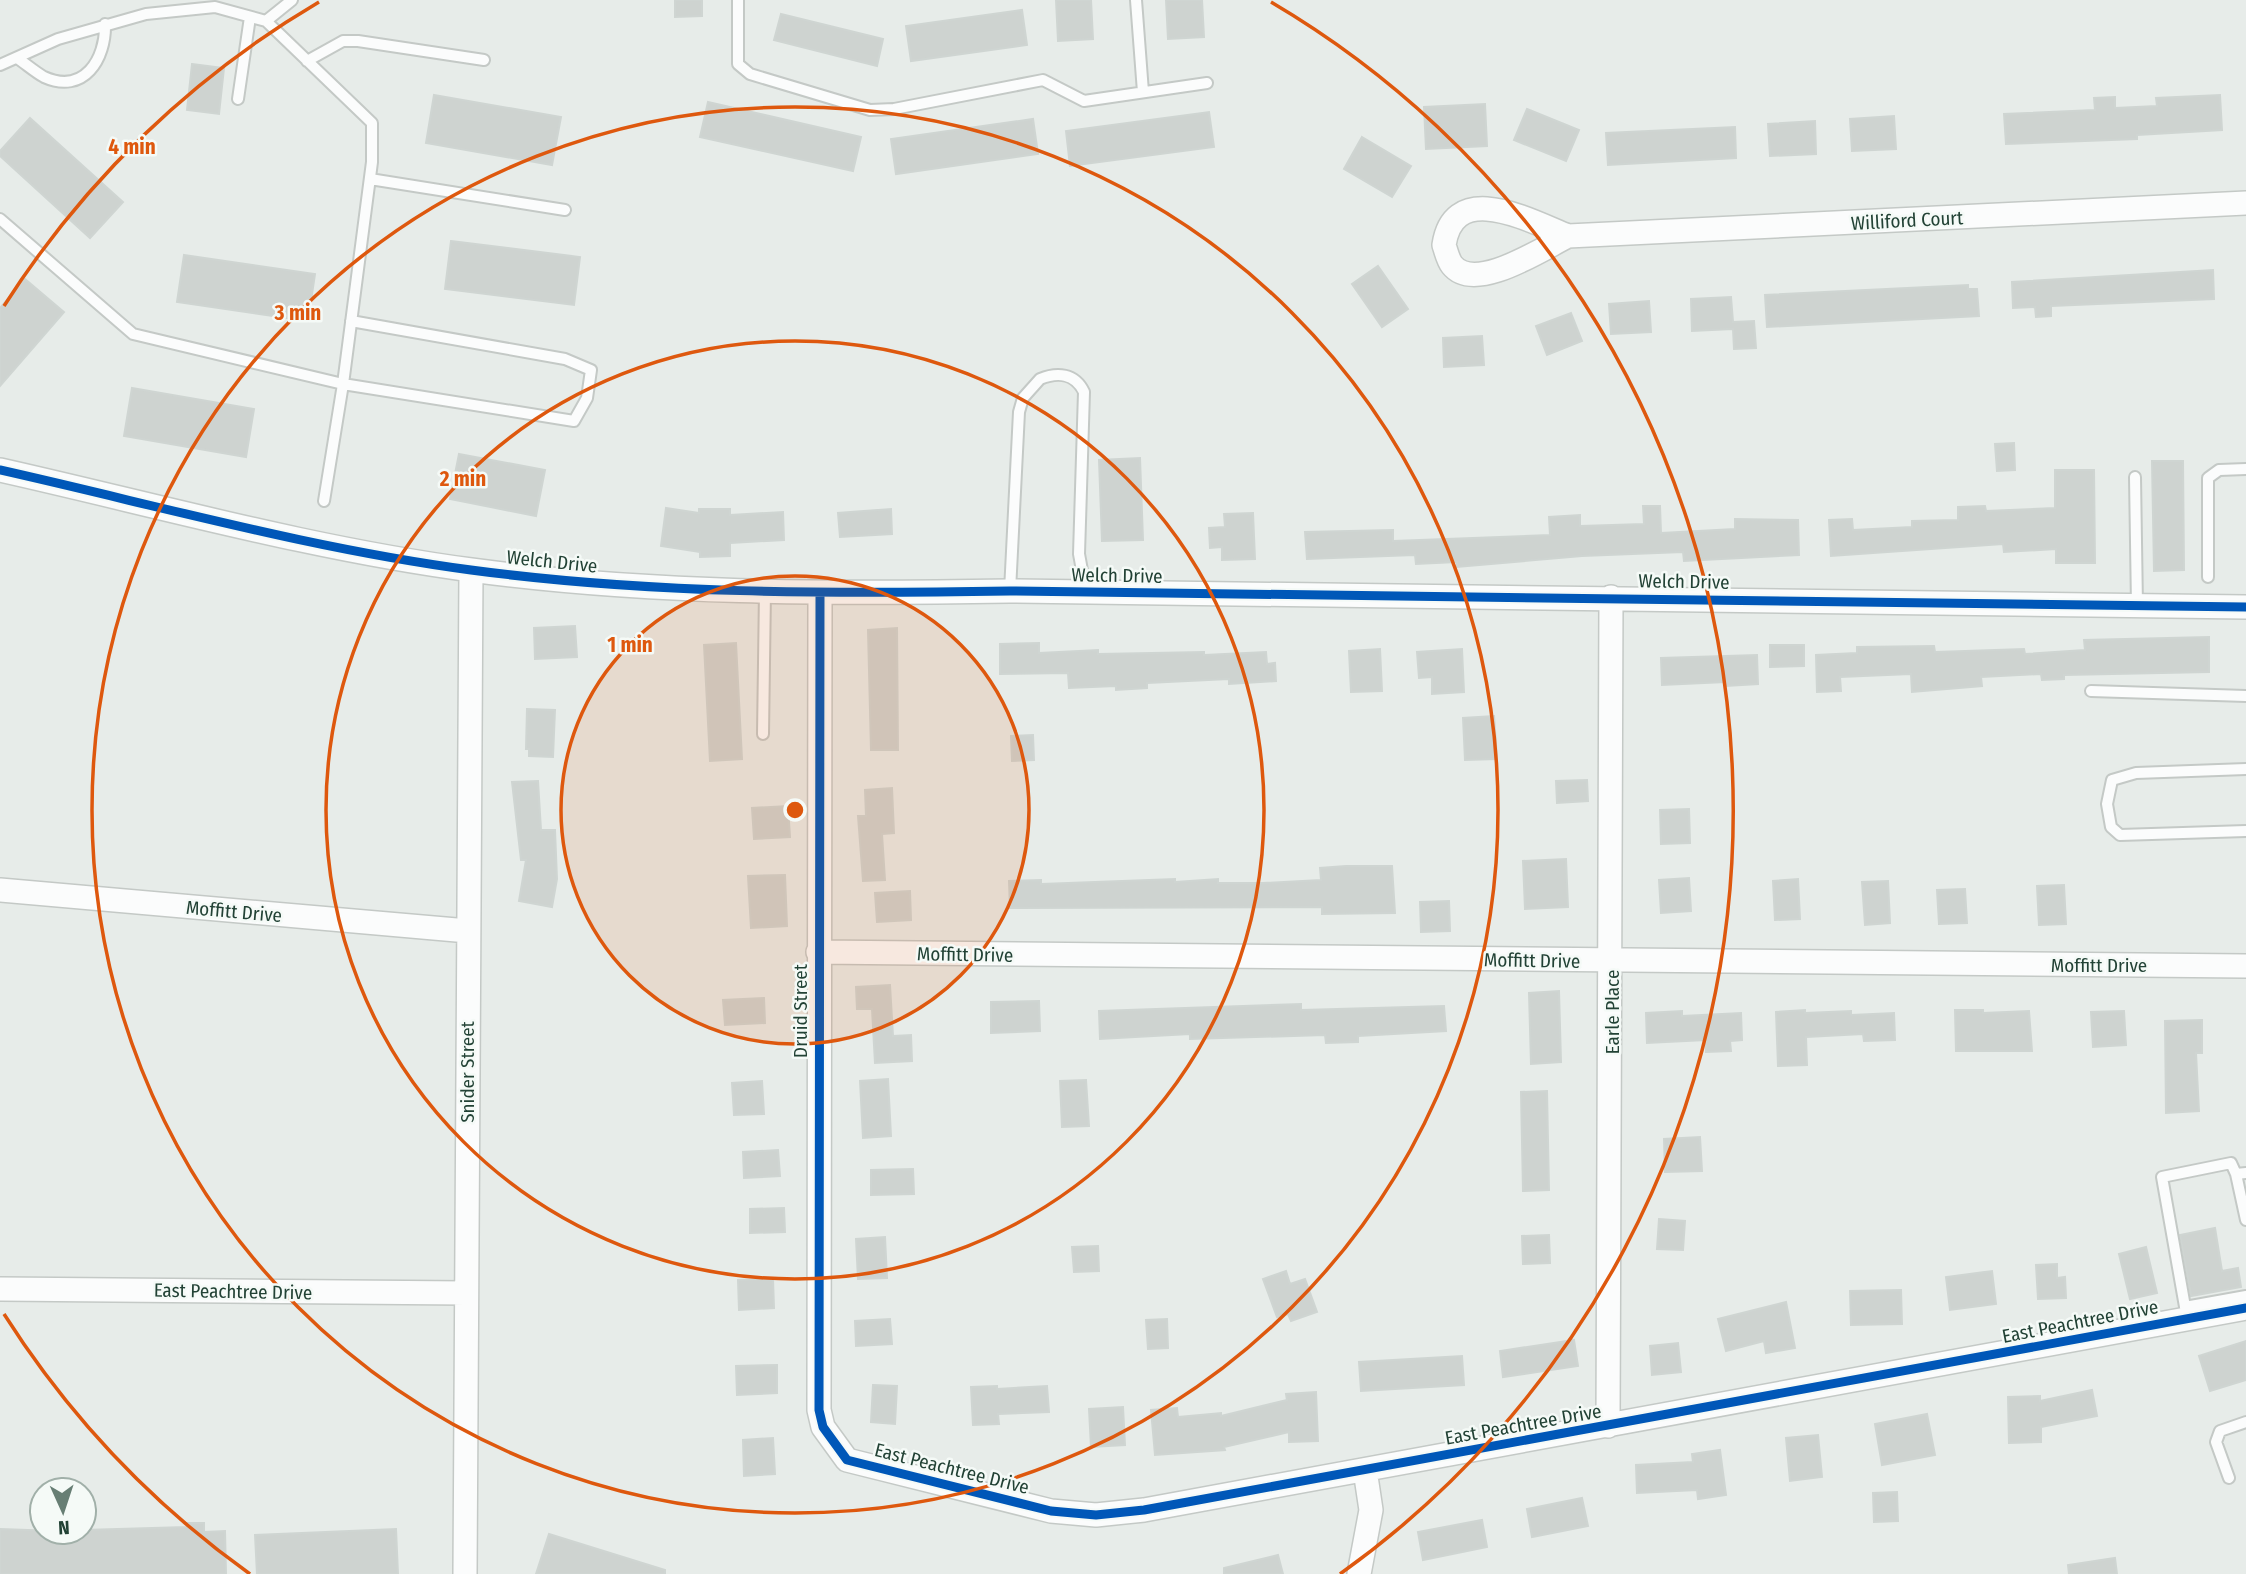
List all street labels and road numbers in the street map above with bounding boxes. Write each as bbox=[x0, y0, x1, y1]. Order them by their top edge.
street label: Williford Court bbox=[1850, 206, 1964, 235]
street label: Welch Drive bbox=[505, 545, 598, 578]
street label: Welch Drive bbox=[1071, 563, 1163, 588]
street label: Welch Drive bbox=[1638, 569, 1730, 594]
street label: Moffitt Drive bbox=[185, 896, 283, 927]
street label: Moffitt Drive bbox=[917, 942, 1013, 967]
street label: Moffitt Drive bbox=[1484, 948, 1580, 973]
street label: Moffitt Drive bbox=[2051, 954, 2147, 977]
street label: Druid Street bbox=[789, 963, 812, 1058]
street label: Earle Place bbox=[1601, 970, 1624, 1054]
street label: Snider Street bbox=[456, 1020, 479, 1123]
street label: East Peachtree Drive bbox=[154, 1279, 312, 1304]
street label: East Peachtree Drive bbox=[2000, 1295, 2160, 1348]
street label: East Peachtree Drive bbox=[1443, 1399, 1603, 1450]
street label: East Peachtree Drive bbox=[872, 1438, 1032, 1499]

